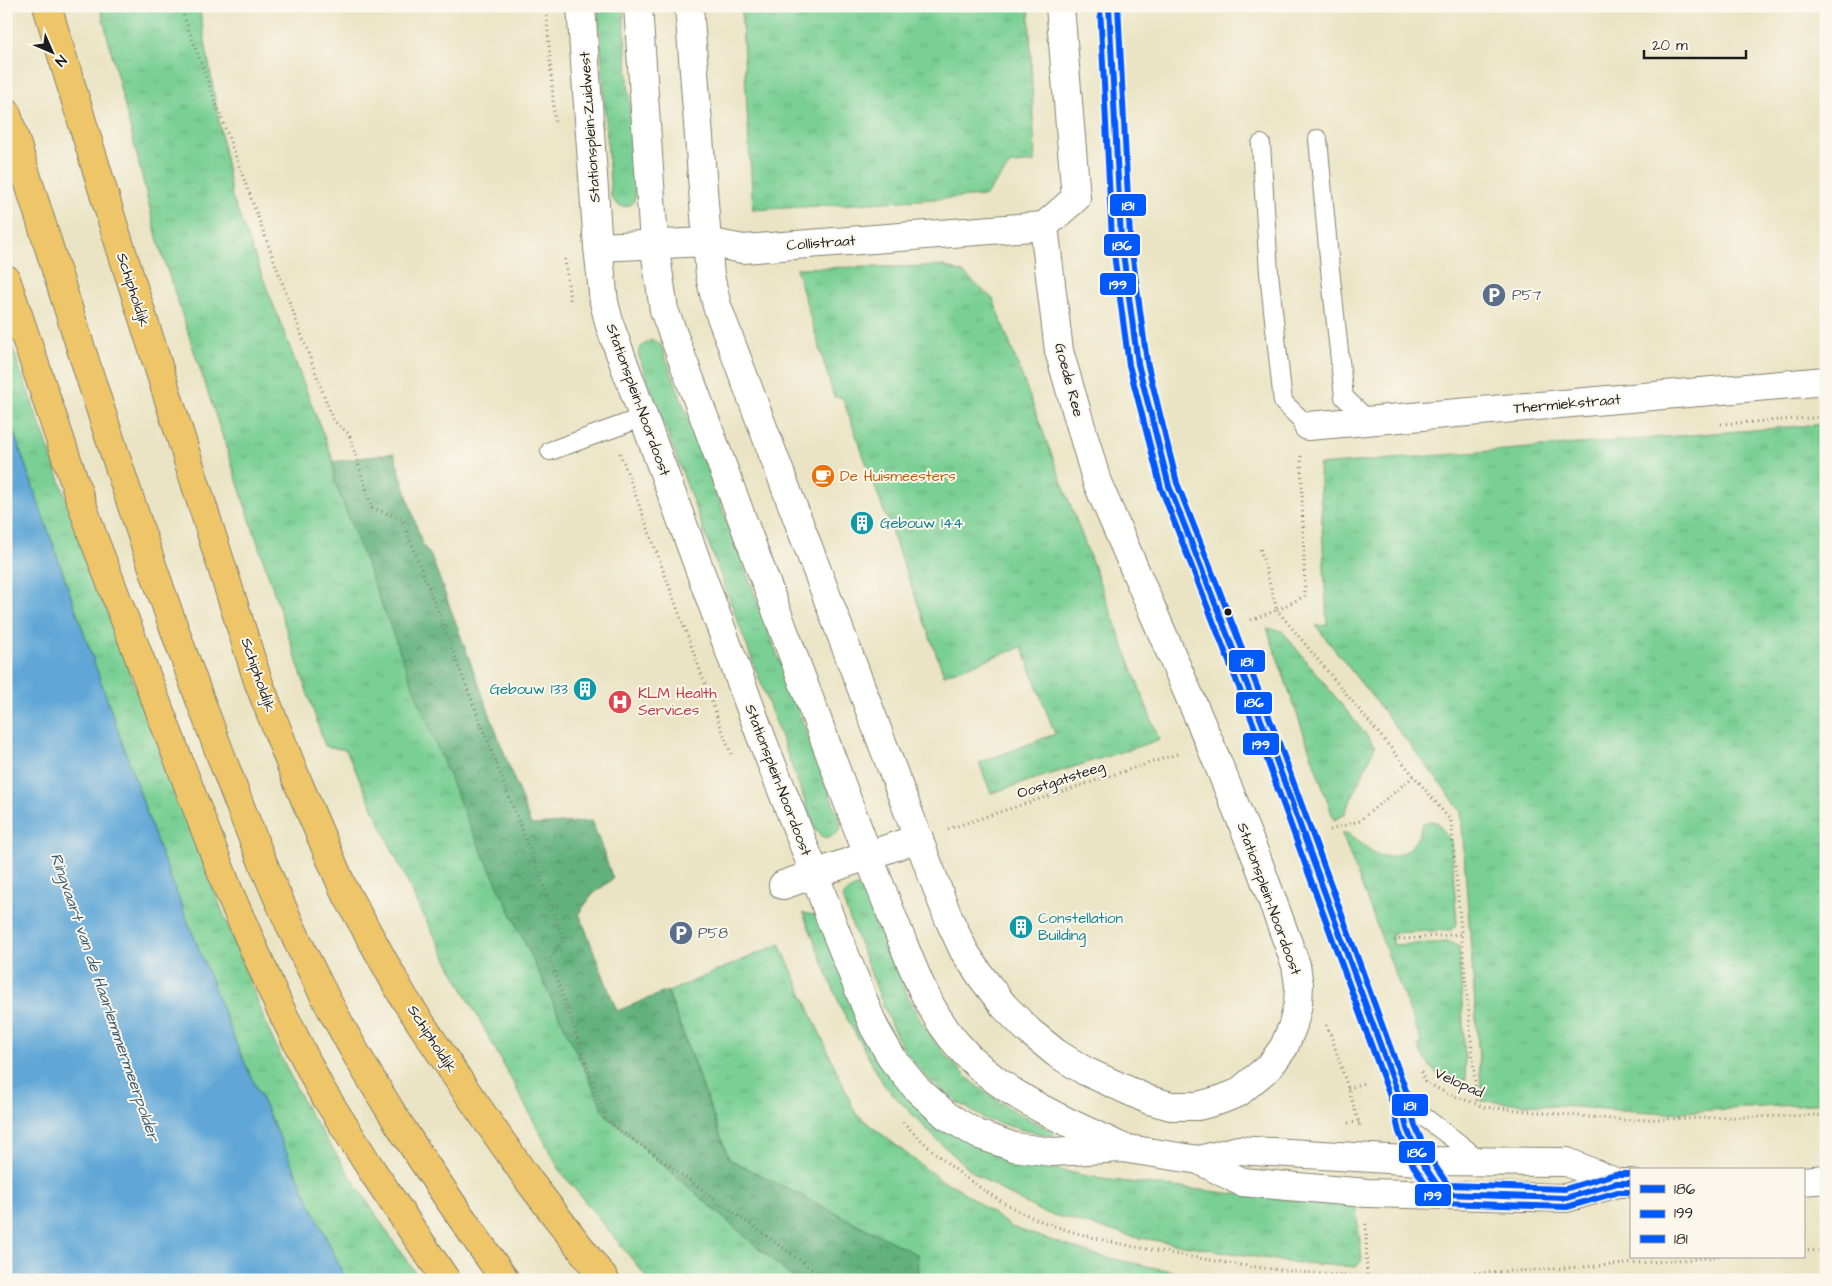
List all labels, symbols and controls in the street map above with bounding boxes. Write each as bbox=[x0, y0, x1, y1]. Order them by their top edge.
north arrow bbox=[28, 28, 78, 78]
scale bar bbox=[1644, 28, 1747, 60]
text: 20 m bbox=[1652, 35, 1688, 56]
text: N bbox=[50, 50, 71, 71]
street label: Stationsplein-Zuidwest bbox=[574, 51, 606, 203]
line badge: 181 bbox=[1109, 193, 1147, 217]
text: 181 bbox=[1122, 196, 1135, 216]
street label: Collistraat bbox=[786, 230, 856, 256]
line badge: 186 bbox=[1103, 233, 1141, 257]
text: 186 bbox=[1112, 236, 1132, 256]
street label: Schipholdijk bbox=[111, 250, 155, 330]
line badge: 199 bbox=[1099, 272, 1137, 296]
text: 199 bbox=[1109, 275, 1127, 295]
parking icon: P57 bbox=[1481, 282, 1507, 308]
place label: P57 bbox=[1512, 285, 1541, 306]
street label: Stationsplein-Noordoost bbox=[601, 321, 675, 479]
street label: Goede Ree bbox=[1049, 341, 1089, 419]
street label: Thermiekstraat bbox=[1512, 389, 1622, 419]
cafe icon: De Huismeesters bbox=[810, 463, 836, 489]
place label: De Huismeesters bbox=[840, 466, 956, 487]
building icon: Gebouw 144 bbox=[849, 510, 875, 536]
place label: Gebouw 144 bbox=[880, 513, 963, 534]
unlabelled marker bbox=[1223, 607, 1233, 617]
street label: Schipholdijk bbox=[235, 635, 281, 715]
line badge: 181 bbox=[1228, 649, 1266, 673]
text: 181 bbox=[1241, 652, 1254, 672]
building icon: Gebouw 133 bbox=[572, 676, 598, 702]
place label: Gebouw 133 bbox=[490, 679, 568, 700]
place label: KLM Health Services bbox=[638, 683, 717, 721]
hospital icon: KLM Health Services bbox=[607, 689, 633, 715]
line badge: 186 bbox=[1235, 691, 1273, 715]
text: 186 bbox=[1244, 693, 1264, 713]
street label: Stationsplein-Noordoost bbox=[739, 701, 817, 859]
line badge: 199 bbox=[1242, 732, 1280, 756]
text: 199 bbox=[1252, 735, 1270, 755]
street label: Oostgatsteeg bbox=[1014, 756, 1108, 805]
street label: Stationsplein-Noordoost bbox=[1232, 820, 1306, 978]
water label: Ringvaart van de Haarlemmermeerpolder bbox=[44, 850, 166, 1146]
place label: Constellation Building bbox=[1038, 908, 1123, 947]
building icon: Constellation Building bbox=[1008, 914, 1034, 940]
parking icon: P58 bbox=[668, 920, 694, 946]
place label: P58 bbox=[698, 923, 728, 944]
street label: Schipholdijk bbox=[402, 1001, 462, 1077]
street label: Velopad bbox=[1431, 1063, 1487, 1103]
line badge: 181 bbox=[1391, 1093, 1429, 1117]
text: 181 bbox=[1404, 1096, 1417, 1116]
line badge: 186 bbox=[1398, 1140, 1436, 1164]
text: 186 bbox=[1407, 1143, 1427, 1163]
legend bbox=[1630, 1168, 1804, 1258]
text: 186 bbox=[1674, 1179, 1696, 1200]
line badge: 199 bbox=[1414, 1183, 1452, 1207]
text: 199 bbox=[1424, 1186, 1442, 1206]
text: 199 bbox=[1674, 1203, 1693, 1224]
text: 181 bbox=[1674, 1229, 1688, 1250]

